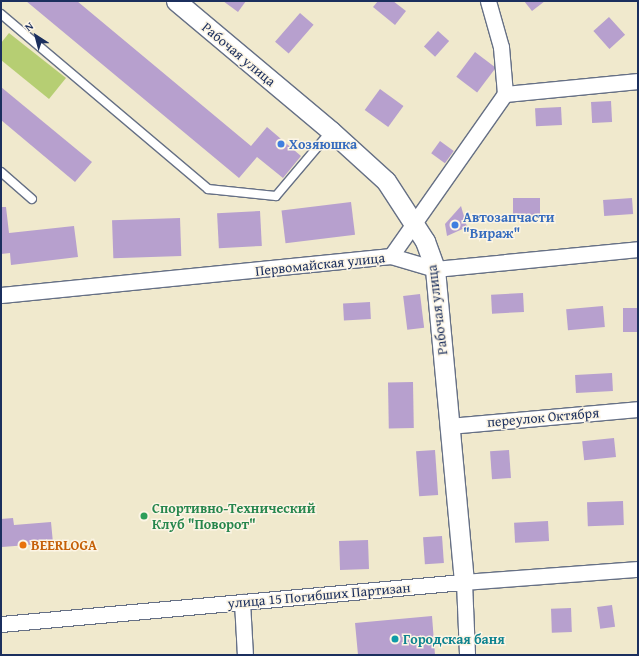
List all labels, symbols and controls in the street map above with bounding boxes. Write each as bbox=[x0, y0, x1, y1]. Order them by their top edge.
north arrow bbox=[16, 16, 56, 56]
text: N bbox=[21, 18, 37, 35]
street label: Рабочая улица bbox=[199, 18, 279, 90]
place label: Хозяюшка bbox=[289, 136, 357, 152]
marker: Хозяюшка bbox=[276, 139, 286, 149]
place label: Автозапчасти "Вираж" bbox=[463, 209, 555, 242]
marker: Автозапчасти "Вираж" bbox=[450, 220, 460, 230]
street label: Первомайская улица bbox=[254, 249, 386, 279]
street label: Рабочая улица bbox=[423, 264, 451, 356]
street label: переулок Октября bbox=[486, 404, 600, 430]
place label: Спортивно-Технический Клуб "Поворот" bbox=[152, 500, 315, 532]
marker: Спортивно-Технический Клуб "Поворот" bbox=[139, 511, 149, 521]
place label: BEERLOGA bbox=[31, 537, 97, 553]
marker: BEERLOGA bbox=[18, 540, 28, 550]
street label: улица 15 Погибших Партизан bbox=[227, 579, 411, 611]
place label: Городская баня bbox=[403, 631, 505, 647]
marker: Городская баня bbox=[390, 634, 400, 644]

